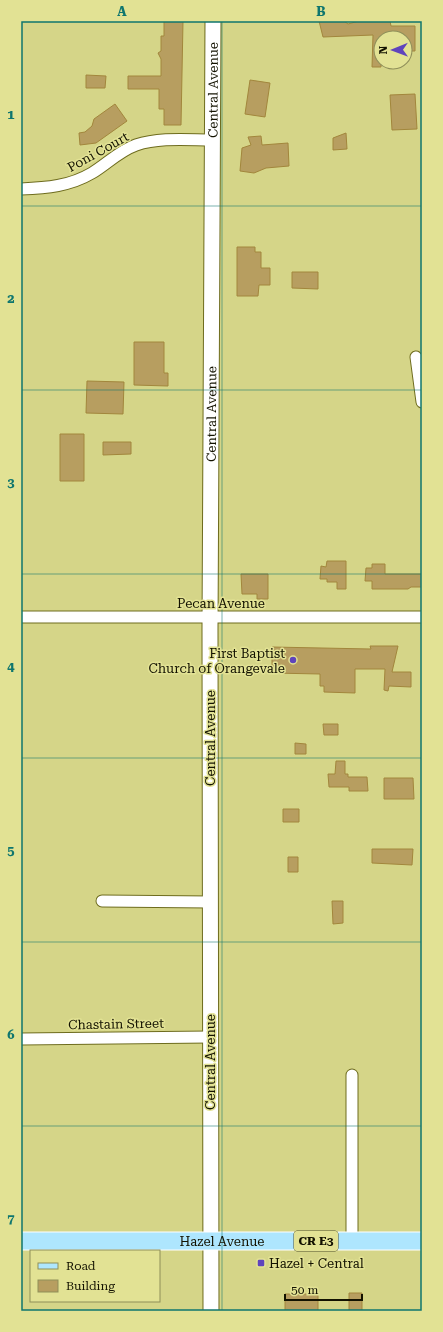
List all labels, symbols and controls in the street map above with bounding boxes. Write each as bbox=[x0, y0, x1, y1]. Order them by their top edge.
text: A bbox=[117, 4, 127, 19]
text: B bbox=[316, 4, 326, 19]
north arrow bbox=[373, 30, 413, 70]
street label: Central Avenue bbox=[205, 42, 220, 138]
text: N bbox=[377, 45, 390, 55]
text: 1 bbox=[7, 107, 15, 122]
street label: Poni Court bbox=[65, 129, 131, 175]
text: 2 bbox=[7, 291, 15, 306]
street label: Central Avenue bbox=[203, 366, 219, 462]
text: 3 bbox=[7, 475, 15, 490]
street label: Pecan Avenue bbox=[177, 596, 265, 611]
place label: First Baptist Church of Orangevale bbox=[148, 646, 285, 676]
marker: First Baptist Church of Orangevale bbox=[288, 655, 298, 665]
text: 4 bbox=[7, 659, 15, 674]
street label: Central Avenue bbox=[203, 690, 218, 786]
text: 5 bbox=[7, 843, 15, 858]
street label: Central Avenue bbox=[203, 1014, 218, 1110]
street label: Chastain Street bbox=[68, 1016, 164, 1032]
text: 6 bbox=[7, 1027, 15, 1042]
text: 7 bbox=[7, 1211, 15, 1226]
road number: CR E3 bbox=[294, 1231, 338, 1251]
street label: Hazel Avenue bbox=[180, 1234, 264, 1249]
legend bbox=[30, 1250, 160, 1302]
place label: Hazel + Central bbox=[269, 1256, 364, 1271]
marker: Hazel + Central bbox=[256, 1258, 266, 1268]
text: Road bbox=[66, 1259, 96, 1273]
scale bar bbox=[285, 1276, 362, 1302]
text: Building bbox=[66, 1279, 115, 1293]
text: 50 m bbox=[291, 1283, 318, 1297]

